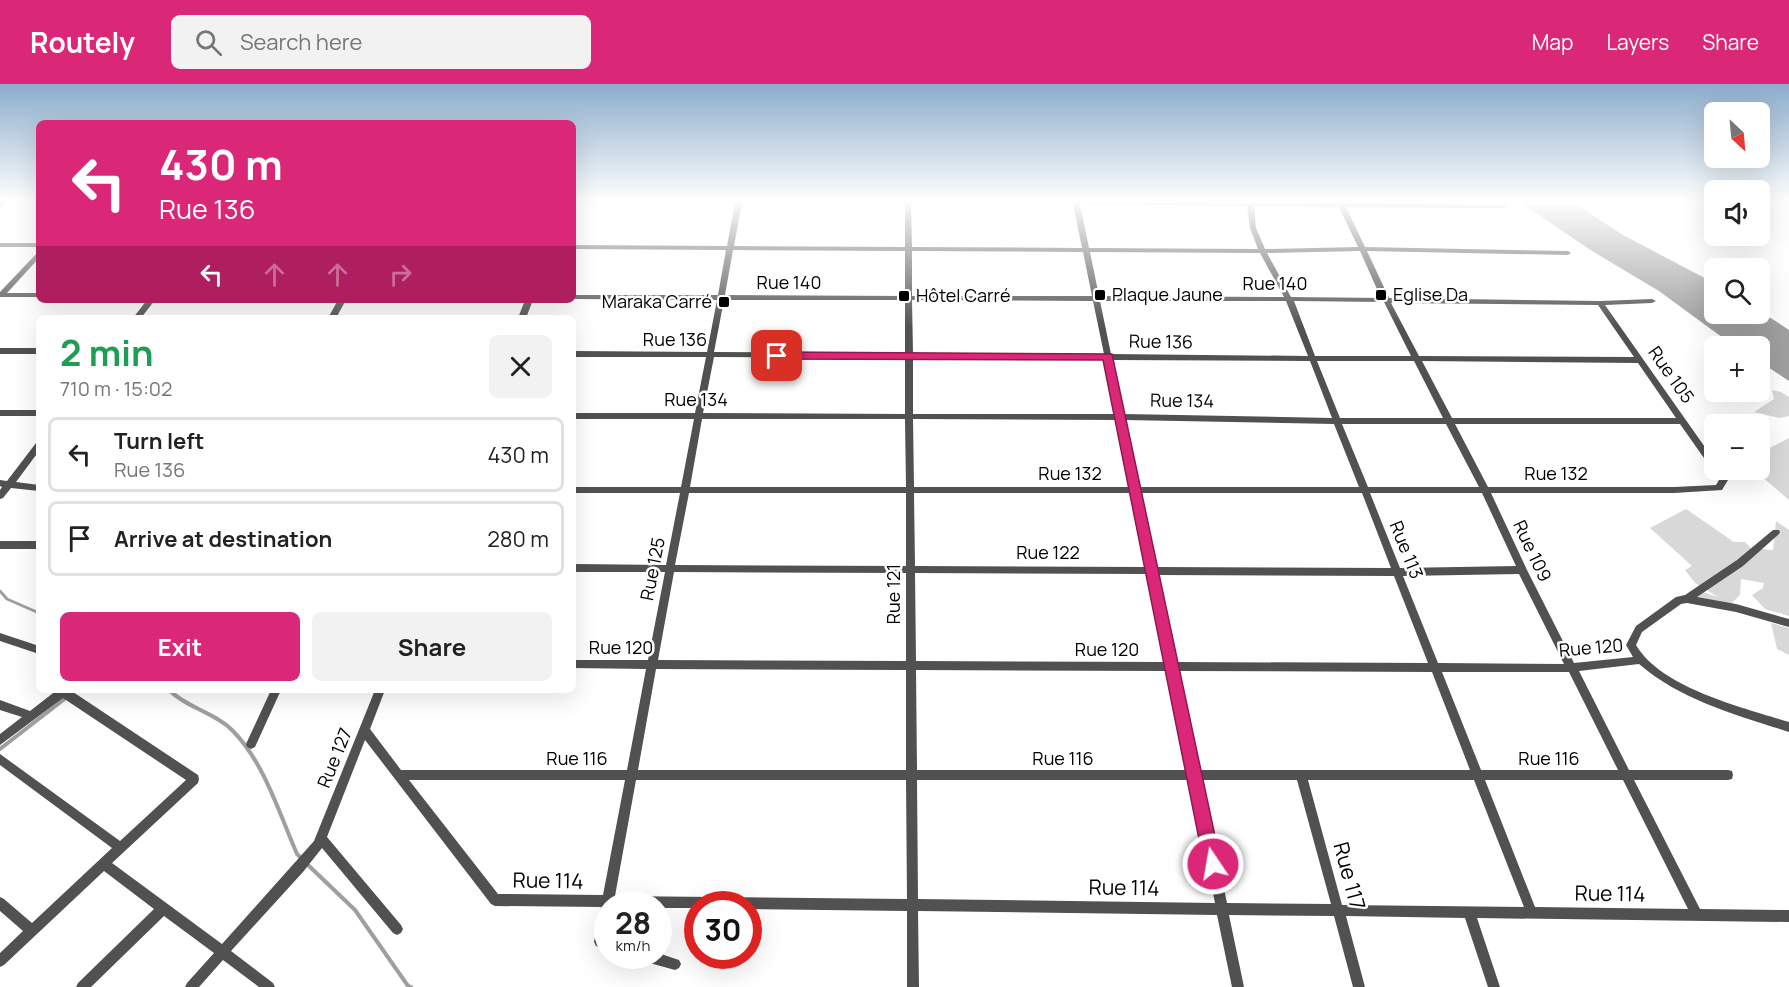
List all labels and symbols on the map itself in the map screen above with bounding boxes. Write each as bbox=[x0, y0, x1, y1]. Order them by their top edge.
north arrow bbox=[1704, 102, 1770, 168]
street label: Rue 140 bbox=[757, 270, 821, 294]
street label: Rue 140 bbox=[1243, 271, 1307, 295]
place label: Plaque Jaune bbox=[1112, 282, 1223, 306]
place label: Eglise Da bbox=[1393, 282, 1468, 306]
place label: Hôtel Carré bbox=[916, 283, 1011, 307]
marker: Plaque Jaune bbox=[1093, 288, 1107, 302]
marker: Eglise Da bbox=[1374, 288, 1388, 302]
place label: Maraka Carré bbox=[602, 289, 712, 313]
marker: Hôtel Carré bbox=[897, 289, 911, 303]
marker: Maraka Carré bbox=[717, 295, 731, 309]
street label: Rue 136 bbox=[643, 327, 707, 351]
street label: Rue 136 bbox=[1129, 328, 1193, 354]
pin bbox=[751, 330, 802, 381]
street label: Rue 105 bbox=[1643, 341, 1700, 408]
street label: Rue 134 bbox=[664, 387, 728, 411]
street label: Rue 134 bbox=[1150, 387, 1214, 413]
street label: Rue 132 bbox=[1038, 461, 1102, 485]
street label: Rue 132 bbox=[1524, 461, 1588, 485]
street label: Rue 109 bbox=[1508, 516, 1558, 585]
street label: Rue 113 bbox=[1385, 517, 1429, 582]
street label: Rue 125 bbox=[634, 535, 670, 602]
street label: Rue 122 bbox=[1016, 540, 1080, 564]
street label: Rue 121 bbox=[881, 564, 905, 624]
street label: Rue 120 bbox=[1558, 632, 1624, 662]
street label: Rue 120 bbox=[589, 635, 653, 659]
street label: Rue 120 bbox=[1075, 637, 1139, 661]
street label: Rue 127 bbox=[311, 724, 357, 791]
street label: Rue 116 bbox=[546, 746, 608, 770]
street label: Rue 116 bbox=[1032, 746, 1094, 770]
street label: Rue 116 bbox=[1518, 746, 1580, 770]
position arrow bbox=[1181, 832, 1245, 896]
street label: Rue 117 bbox=[1327, 839, 1372, 913]
street label: Rue 114 bbox=[512, 865, 584, 895]
street label: Rue 114 bbox=[1088, 872, 1160, 902]
street label: Rue 114 bbox=[1574, 878, 1646, 908]
speed limit sign: 30 bbox=[684, 891, 762, 969]

